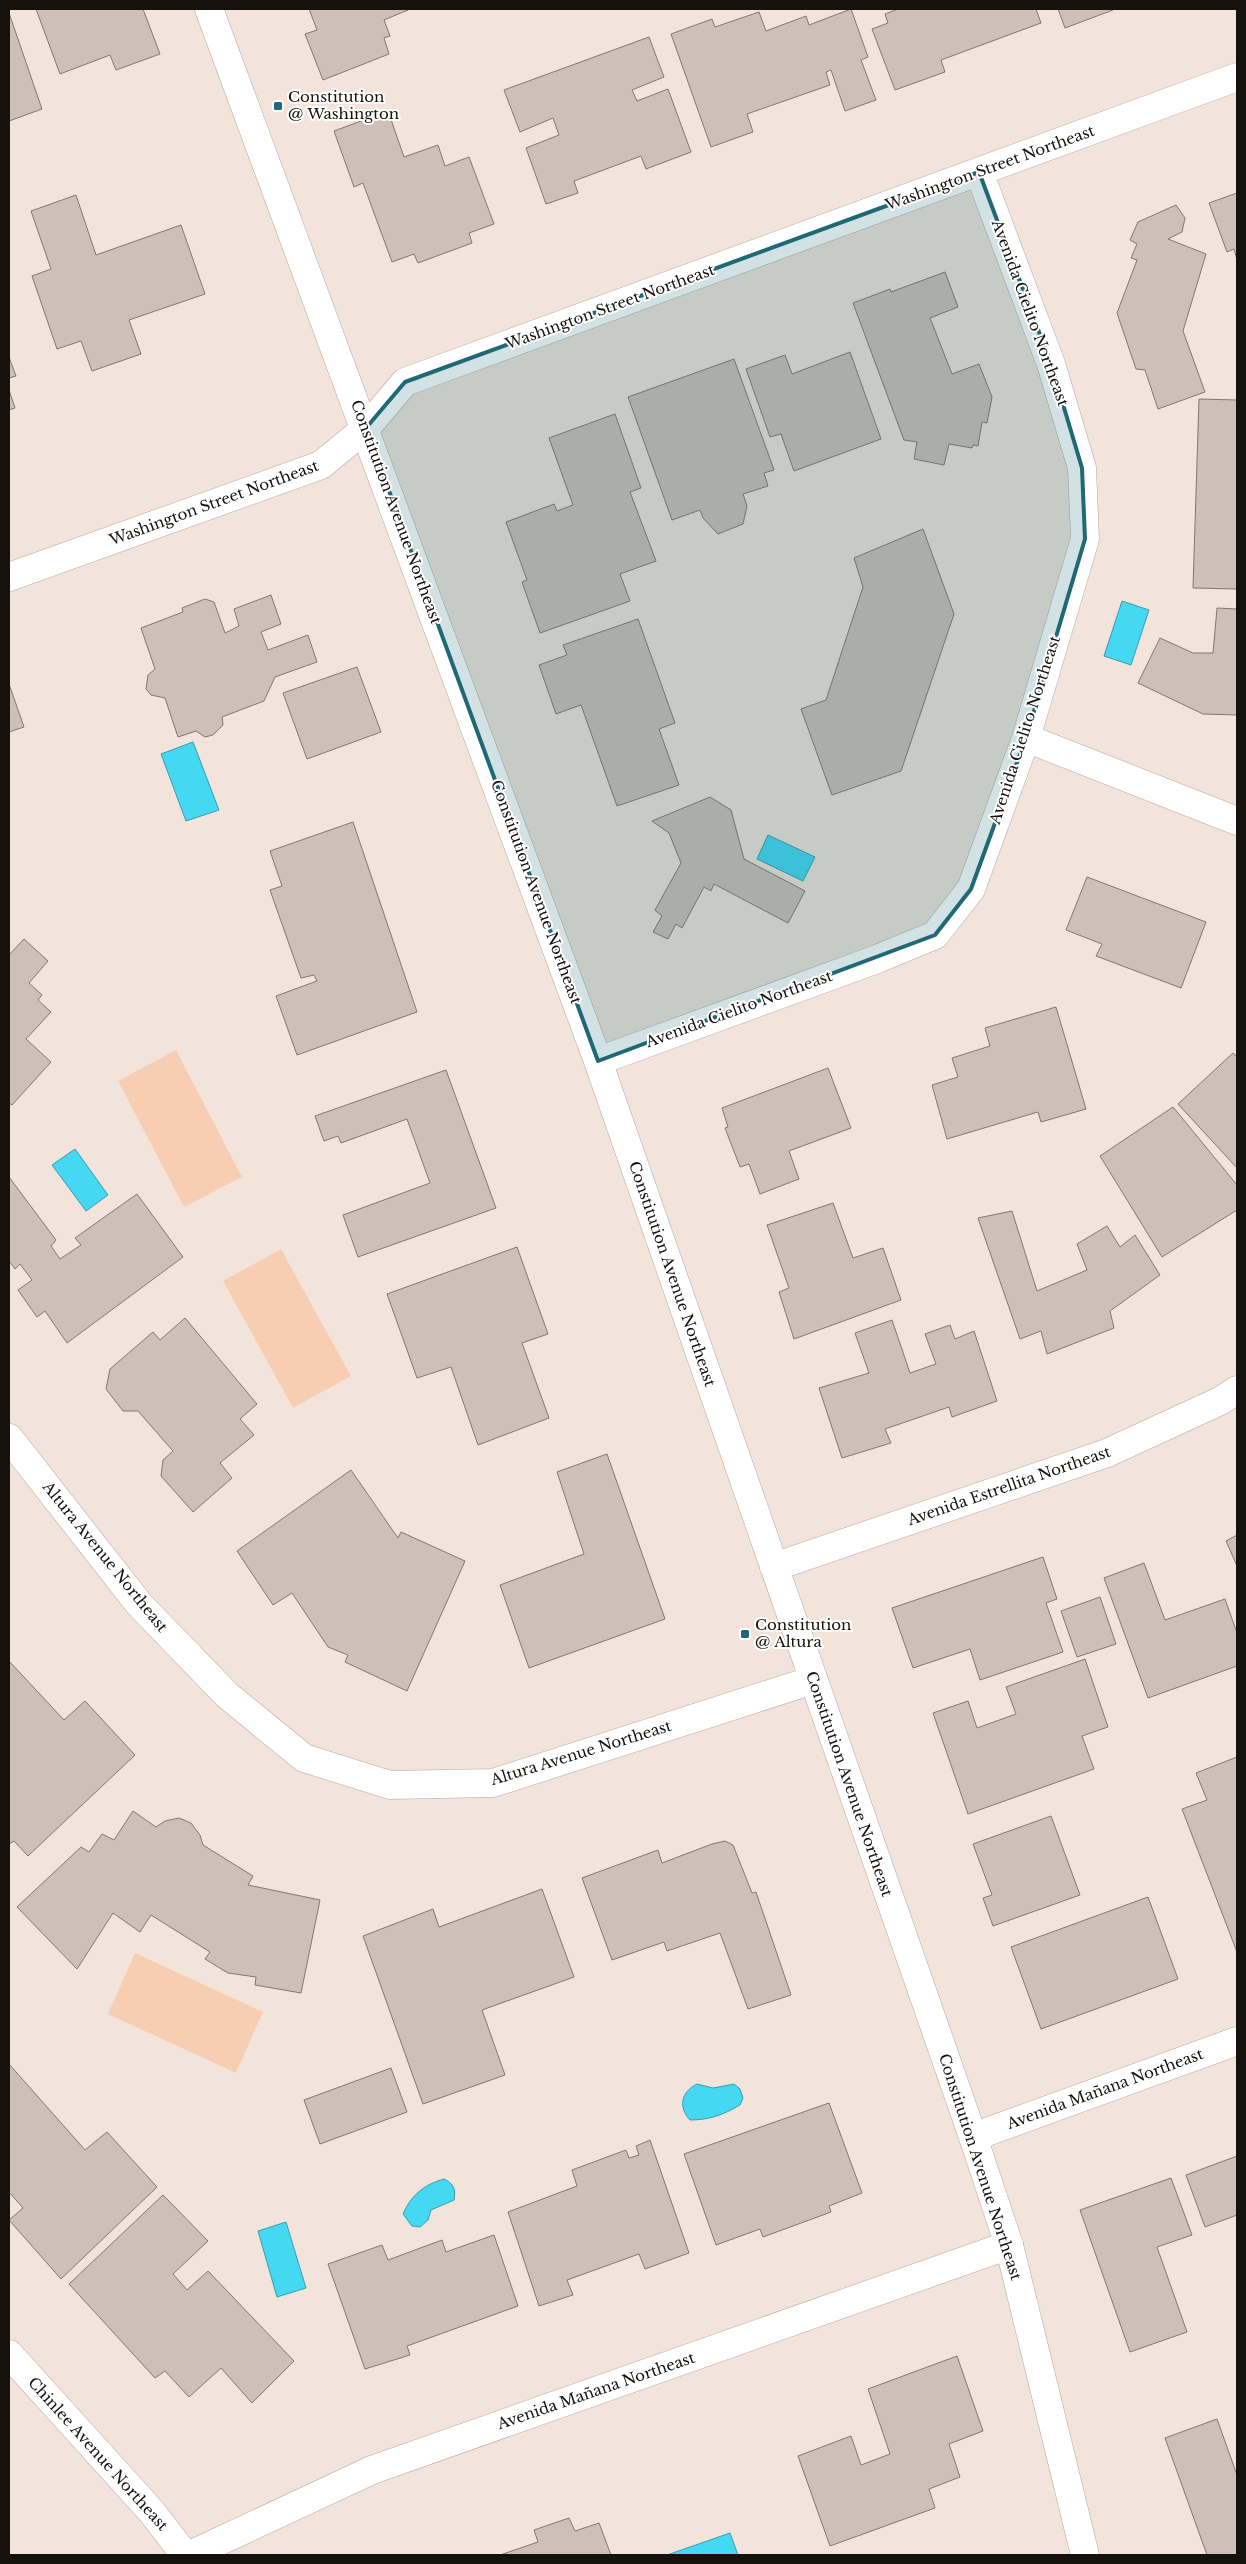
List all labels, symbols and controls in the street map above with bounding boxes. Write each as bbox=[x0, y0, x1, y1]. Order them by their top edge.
place label: Constitution @ Washington bbox=[288, 87, 399, 123]
marker: Constitution @ Washington bbox=[272, 100, 284, 112]
street label: Washington Street Northeast bbox=[882, 121, 1097, 215]
street label: Avenida Cielito Northeast bbox=[987, 216, 1073, 409]
street label: Washington Street Northeast bbox=[502, 260, 717, 354]
street label: Constitution Avenue Northeast bbox=[347, 397, 446, 627]
street label: Washington Street Northeast bbox=[106, 456, 321, 550]
street label: Avenida Cielito Northeast bbox=[985, 633, 1064, 827]
street label: Constitution Avenue Northeast bbox=[487, 777, 586, 1007]
street label: Avenida Cielito Northeast bbox=[642, 966, 835, 1052]
street label: Constitution Avenue Northeast bbox=[625, 1159, 720, 1389]
street label: Avenida Estrellita Northeast bbox=[904, 1442, 1113, 1530]
street label: Altura Avenue Northeast bbox=[38, 1477, 172, 1636]
place label: Constitution @ Altura bbox=[755, 1615, 851, 1651]
marker: Constitution @ Altura bbox=[739, 1628, 751, 1640]
street label: Constitution Avenue Northeast bbox=[802, 1669, 897, 1899]
street label: Altura Avenue Northeast bbox=[487, 1716, 674, 1789]
street label: Avenida Mañana Northeast bbox=[1003, 2044, 1206, 2133]
street label: Constitution Avenue Northeast bbox=[935, 2051, 1026, 2283]
street label: Avenida Mañana Northeast bbox=[494, 2348, 697, 2434]
street label: Chinlee Avenue Northeast bbox=[24, 2373, 173, 2535]

